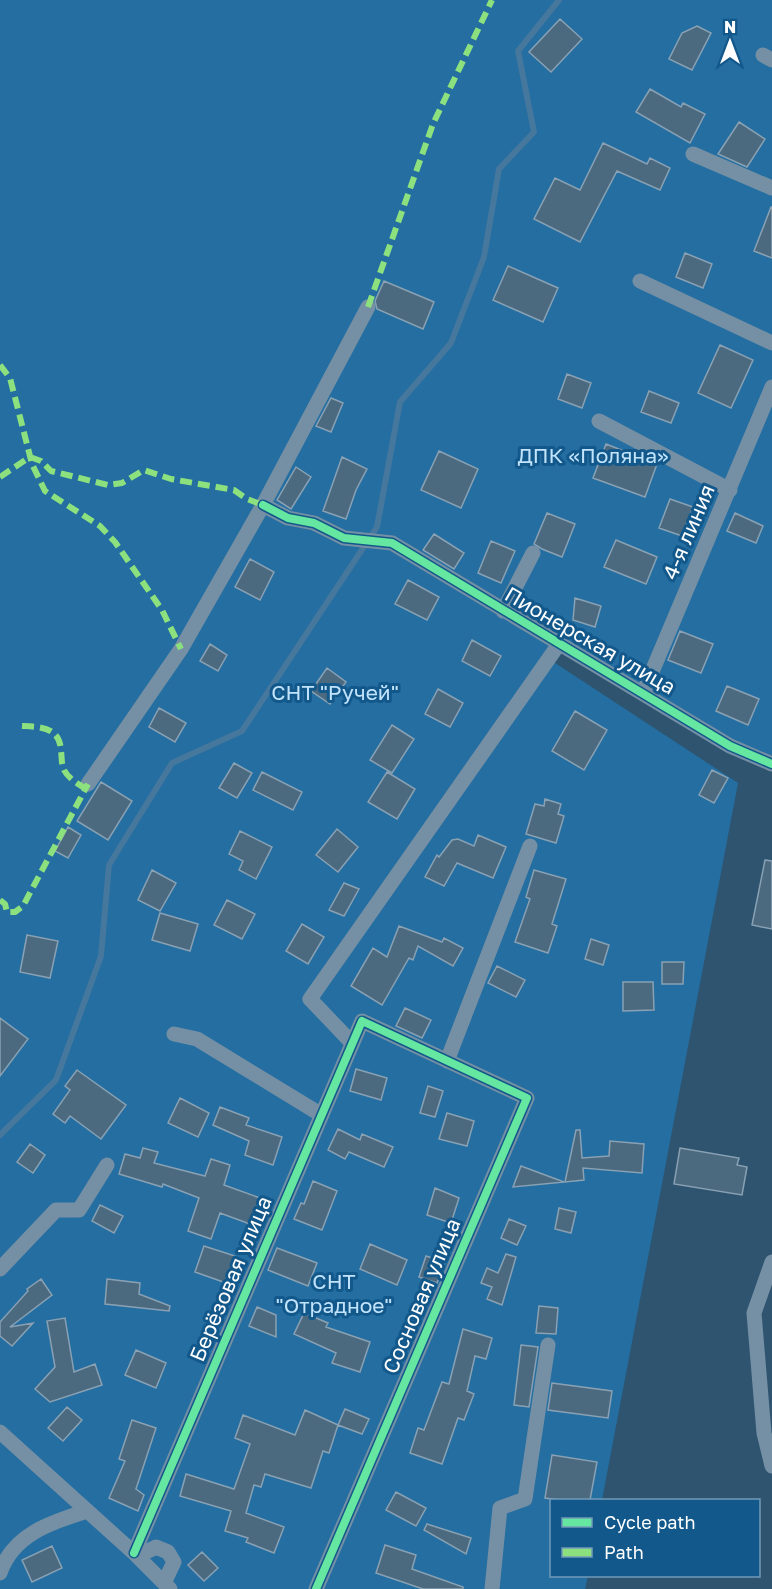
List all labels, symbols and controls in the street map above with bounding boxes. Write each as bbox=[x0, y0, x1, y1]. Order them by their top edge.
north arrow bbox=[700, 12, 760, 72]
text: N bbox=[724, 17, 736, 37]
park label: ДПК «Поляна» bbox=[517, 442, 669, 468]
street label: 4-я линия bbox=[656, 480, 720, 583]
street label: Пионерская улица bbox=[500, 581, 681, 700]
park label: СНТ "Ручей" bbox=[271, 679, 399, 705]
street label: Берёзовая улица bbox=[183, 1192, 277, 1365]
street label: Сосновая улица bbox=[377, 1214, 466, 1377]
park label: СНТ "Отрадное" bbox=[275, 1268, 393, 1318]
legend bbox=[550, 1499, 760, 1577]
text: Cycle path bbox=[604, 1511, 696, 1533]
text: Path bbox=[604, 1541, 644, 1563]

